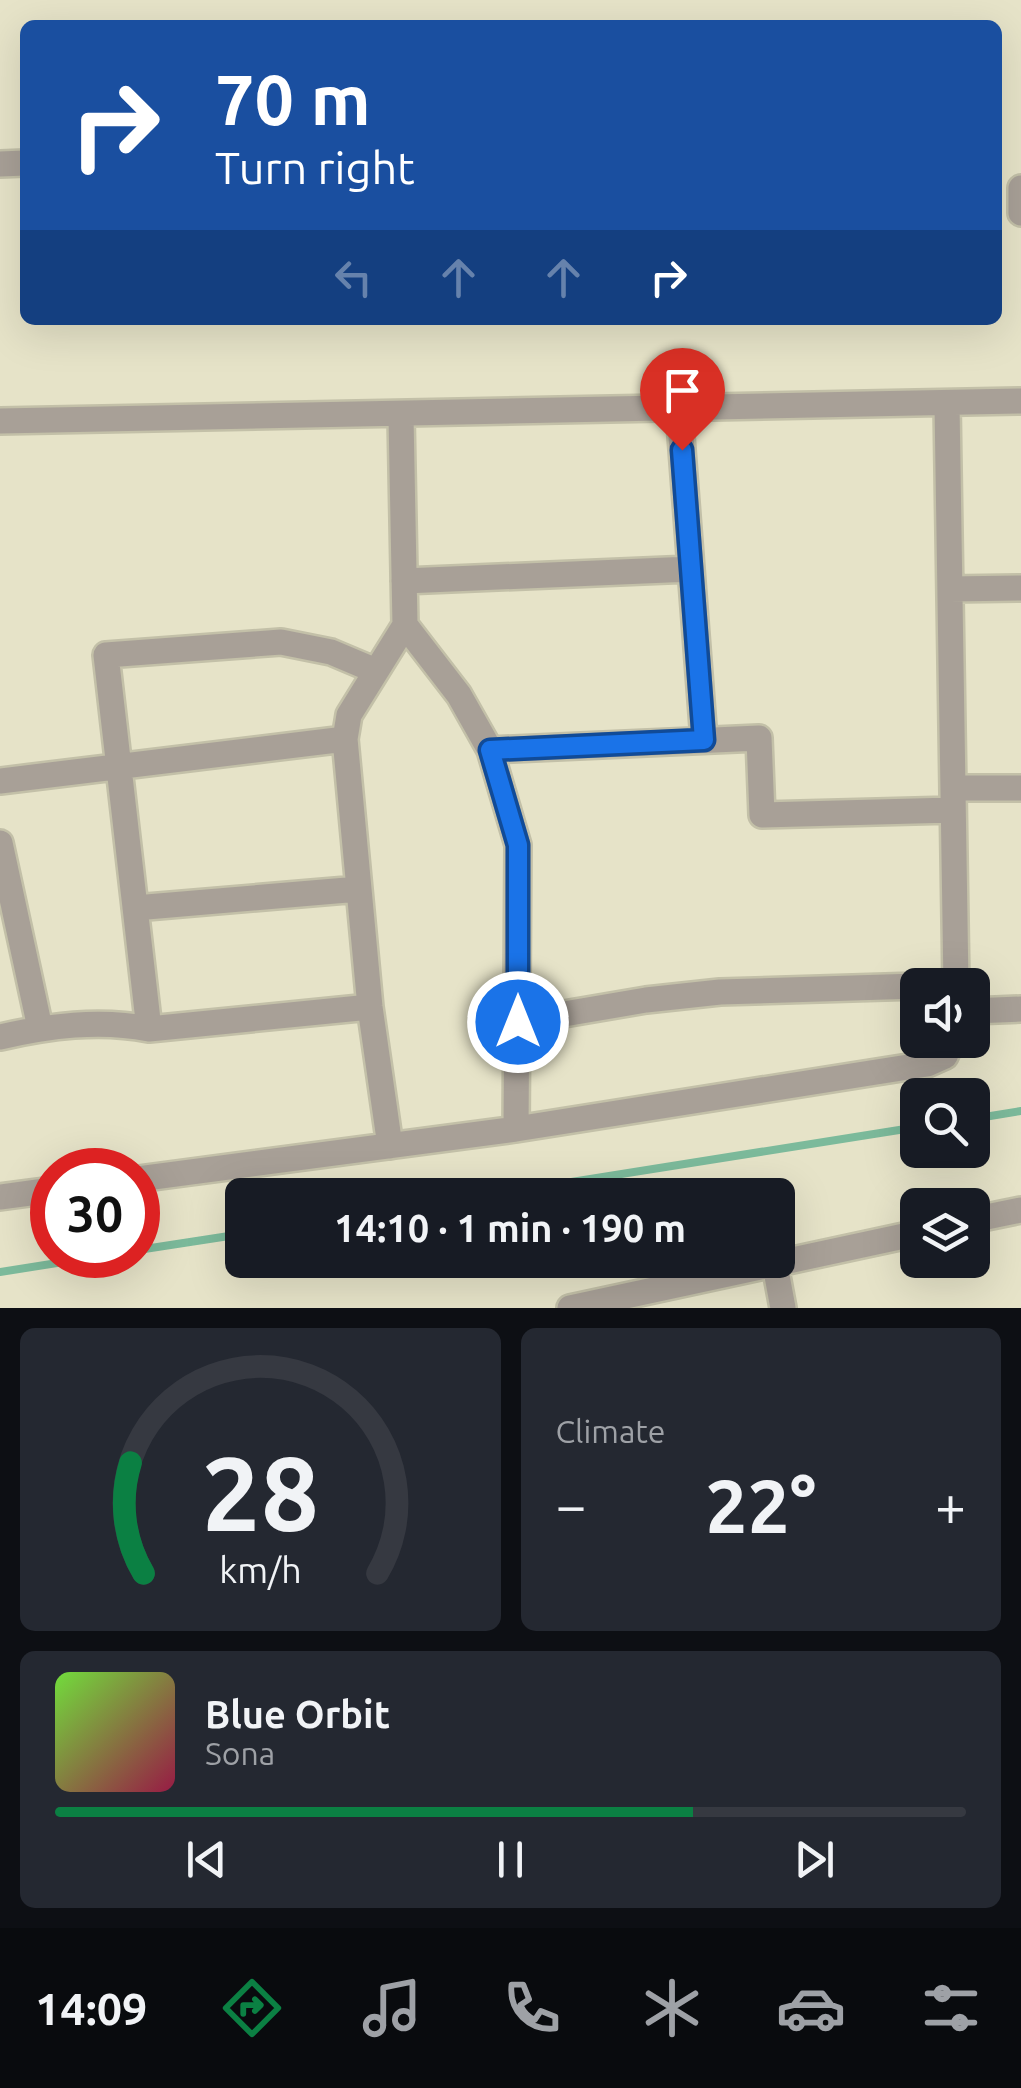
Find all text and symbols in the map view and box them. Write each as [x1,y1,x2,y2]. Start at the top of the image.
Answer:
icon: right [50,60,180,190]
text: 70 m [215,60,371,138]
text: Turn right [215,142,415,193]
icon: left [326,250,381,305]
icon: ahead [431,250,486,305]
icon: ahead [536,250,591,305]
icon: right [641,250,696,305]
pin [640,348,725,451]
icon: arrive [655,363,710,418]
map controls [900,968,990,1278]
button: sound [900,968,990,1058]
position arrow [466,970,570,1074]
button: search [900,1078,990,1168]
speed limit sign: 30 [30,1148,160,1278]
button: layers [900,1188,990,1278]
text: 14:10 · 1 min · 190 m [334,1207,686,1249]
text: Climate [556,1413,666,1449]
text: 28 [202,1434,319,1551]
text: 22° [705,1463,816,1547]
text: − [556,1474,587,1535]
text: + [935,1474,966,1535]
text: km/h [219,1550,302,1590]
text: Blue Orbit [205,1693,390,1735]
text: Sona [205,1735,275,1771]
icon: previous [179,1832,234,1887]
icon: pause [483,1832,538,1887]
icon: next [787,1832,842,1887]
icon: directions [217,1973,287,2043]
icon: music [357,1973,427,2043]
icon: phone [497,1973,567,2043]
icon: climate [637,1973,707,2043]
icon: car [776,1973,846,2043]
icon: filters [916,1973,986,2043]
text: 14:09 [35,1983,147,2034]

